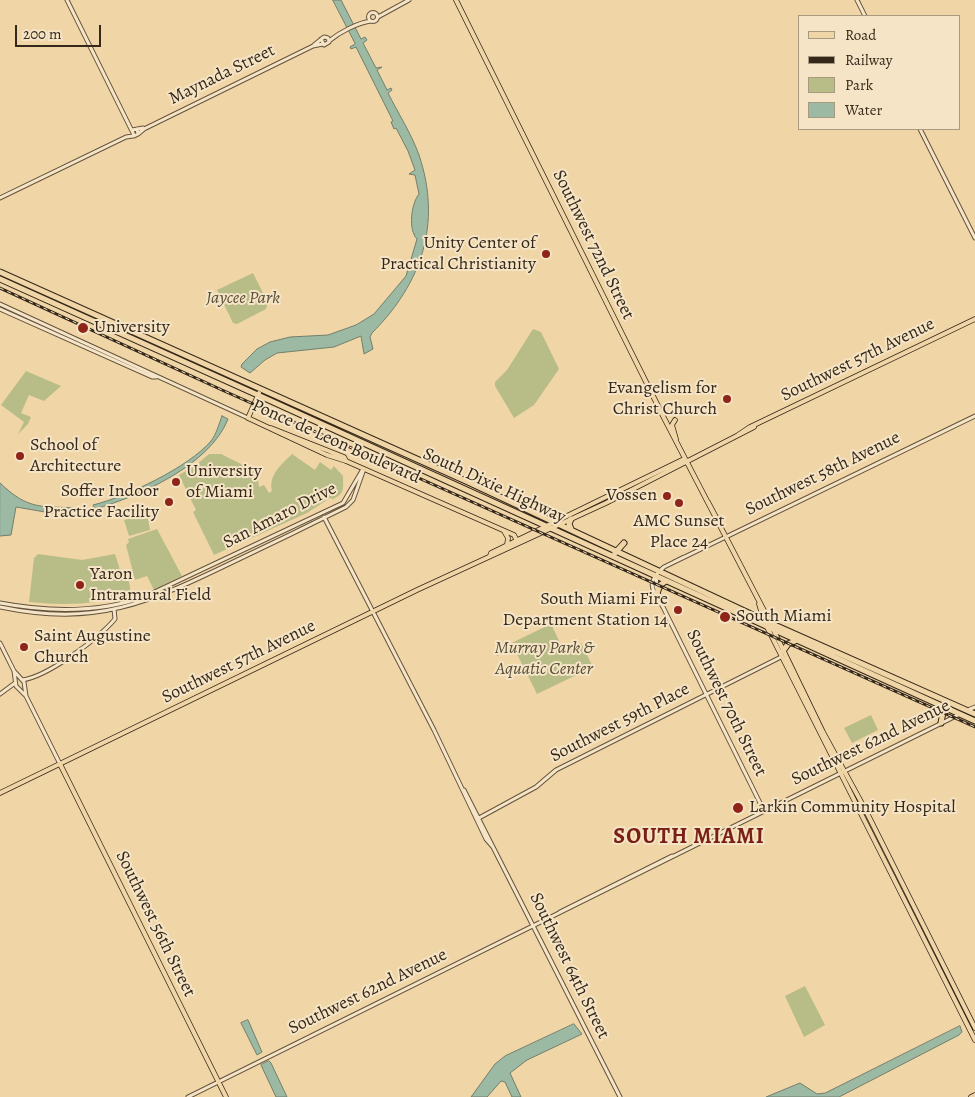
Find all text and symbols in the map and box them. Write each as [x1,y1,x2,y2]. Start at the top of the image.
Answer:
scale bar [18,15,104,47]
legend [798,15,960,130]
text: 200 m [23,24,62,44]
text: Road [845,25,876,45]
street label: Maynada Street [165,40,279,110]
text: Railway [845,50,892,70]
text: Park [845,75,873,95]
text: Water [845,100,882,120]
street label: Southwest 72nd Street [547,167,639,323]
place label: Unity Center of Practical Christianity [380,233,536,276]
marker: Unity Center of Practical Christianity [540,248,552,260]
park label: Jaycee Park [206,288,280,310]
street label: Southwest 57th Avenue [778,313,938,407]
place label: University [94,317,170,339]
marker: University [76,321,90,335]
place label: Evangelism for Christ Church [607,378,717,420]
marker: Evangelism for Christ Church [721,393,733,405]
street label: Ponce de Leon Boulevard [248,395,424,489]
street label: Southwest 58th Avenue [742,427,904,521]
place label: School of Architecture [30,435,121,478]
street label: South Dixie Highway [419,443,569,529]
marker: School of Architecture [14,450,26,462]
place label: University of Miami [186,461,262,504]
marker: University of Miami [170,476,182,488]
street label: San Amaro Drive [220,478,340,554]
place label: Soffer Indoor Practice Facility [44,481,159,524]
place label: Vossen [606,485,657,507]
marker: Vossen [661,490,673,502]
marker: Soffer Indoor Practice Facility [163,496,175,508]
marker: AMC Sunset Place 24 [673,497,685,509]
place label: AMC Sunset Place 24 [634,511,724,554]
place label: Yaron Intramural Field [90,564,211,606]
marker: Yaron Intramural Field [74,579,86,591]
place label: South Miami Fire Department Station 14 [503,589,668,632]
marker: South Miami Fire Department Station 14 [672,604,684,616]
place label: South Miami [736,606,832,628]
marker: South Miami [718,610,732,624]
street label: Southwest 57th Avenue [159,615,319,709]
place label: Saint Augustine Church [34,626,151,669]
street label: Southwest 70th Street [681,626,771,780]
park label: Murray Park & Aquatic Center [494,638,594,681]
marker: Saint Augustine Church [18,641,30,653]
street label: Southwest 59th Place [547,679,693,767]
street label: Southwest 62nd Avenue [788,695,954,791]
place label: Larkin Community Hospital [749,797,956,819]
marker: Larkin Community Hospital [731,801,745,815]
district label: SOUTH MIAMI [612,825,766,851]
street label: Southwest 56th Street [110,847,200,1001]
street label: Southwest 64th Street [524,889,614,1043]
street label: Southwest 62nd Avenue [285,944,451,1040]

